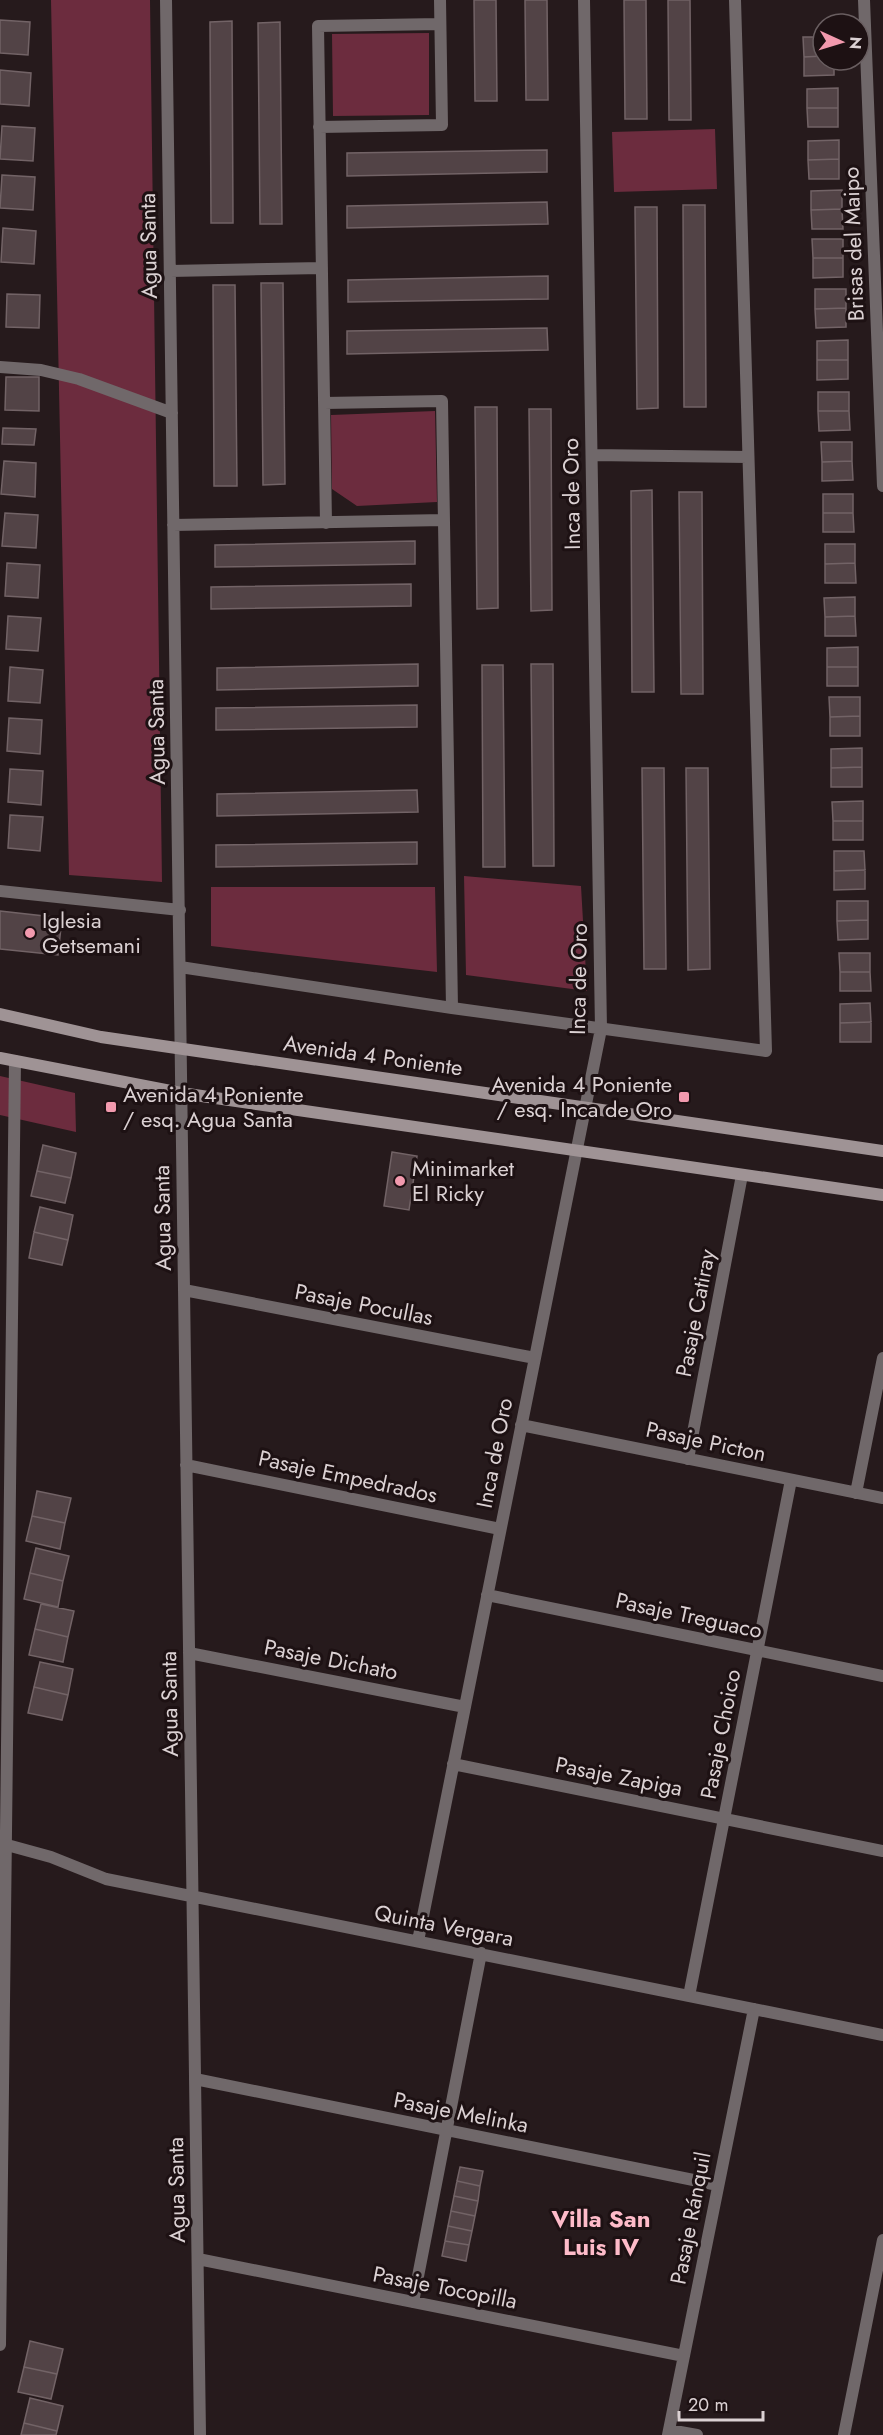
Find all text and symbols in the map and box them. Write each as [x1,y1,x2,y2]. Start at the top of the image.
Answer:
north arrow [811,12,871,72]
text: N [844,36,867,50]
street label: Brisas del Maipo [834,166,872,322]
street label: Agua Santa [131,193,165,299]
street label: Inca de Oro [554,438,588,550]
street label: Agua Santa [139,679,173,785]
place label: Iglesia Getsemani [42,904,141,961]
street label: Inca de Oro [561,923,595,1035]
marker: Iglesia Getsemani [23,926,37,940]
street label: Avenida 4 Poniente [281,1027,465,1083]
place label: Avenida 4 Poniente / esq. Inca de Oro [491,1068,672,1125]
place label: Avenida 4 Poniente / esq. Agua Santa [123,1078,304,1135]
marker: Avenida 4 Poniente / esq. Inca de Oro [677,1090,691,1104]
marker: Avenida 4 Poniente / esq. Agua Santa [104,1100,118,1114]
place label: Minimarket El Ricky [412,1152,515,1209]
street label: Agua Santa [145,1165,179,1271]
marker: Minimarket El Ricky [393,1174,407,1188]
street label: Pasaje Catiray [667,1246,723,1379]
street label: Pasaje Pocullas [292,1275,436,1333]
street label: Inca de Oro [468,1395,520,1511]
street label: Pasaje Picton [643,1413,769,1469]
street label: Pasaje Empedrados [256,1441,441,1511]
street label: Pasaje Treguaco [613,1584,765,1646]
street label: Pasaje Dichato [261,1630,401,1688]
street label: Agua Santa [152,1651,186,1757]
street label: Pasaje Choico [692,1666,748,1802]
street label: Pasaje Zapiga [553,1748,685,1804]
street label: Quinta Vergara [372,1896,516,1954]
street label: Pasaje Melinka [391,2083,531,2141]
street label: Agua Santa [159,2137,193,2243]
street label: Pasaje Ránquil [661,2149,719,2287]
district label: Villa San Luis IV [550,2201,651,2264]
street label: Pasaje Tocopilla [370,2257,520,2317]
scale bar [679,2384,763,2422]
text: 20 m [688,2392,728,2418]

